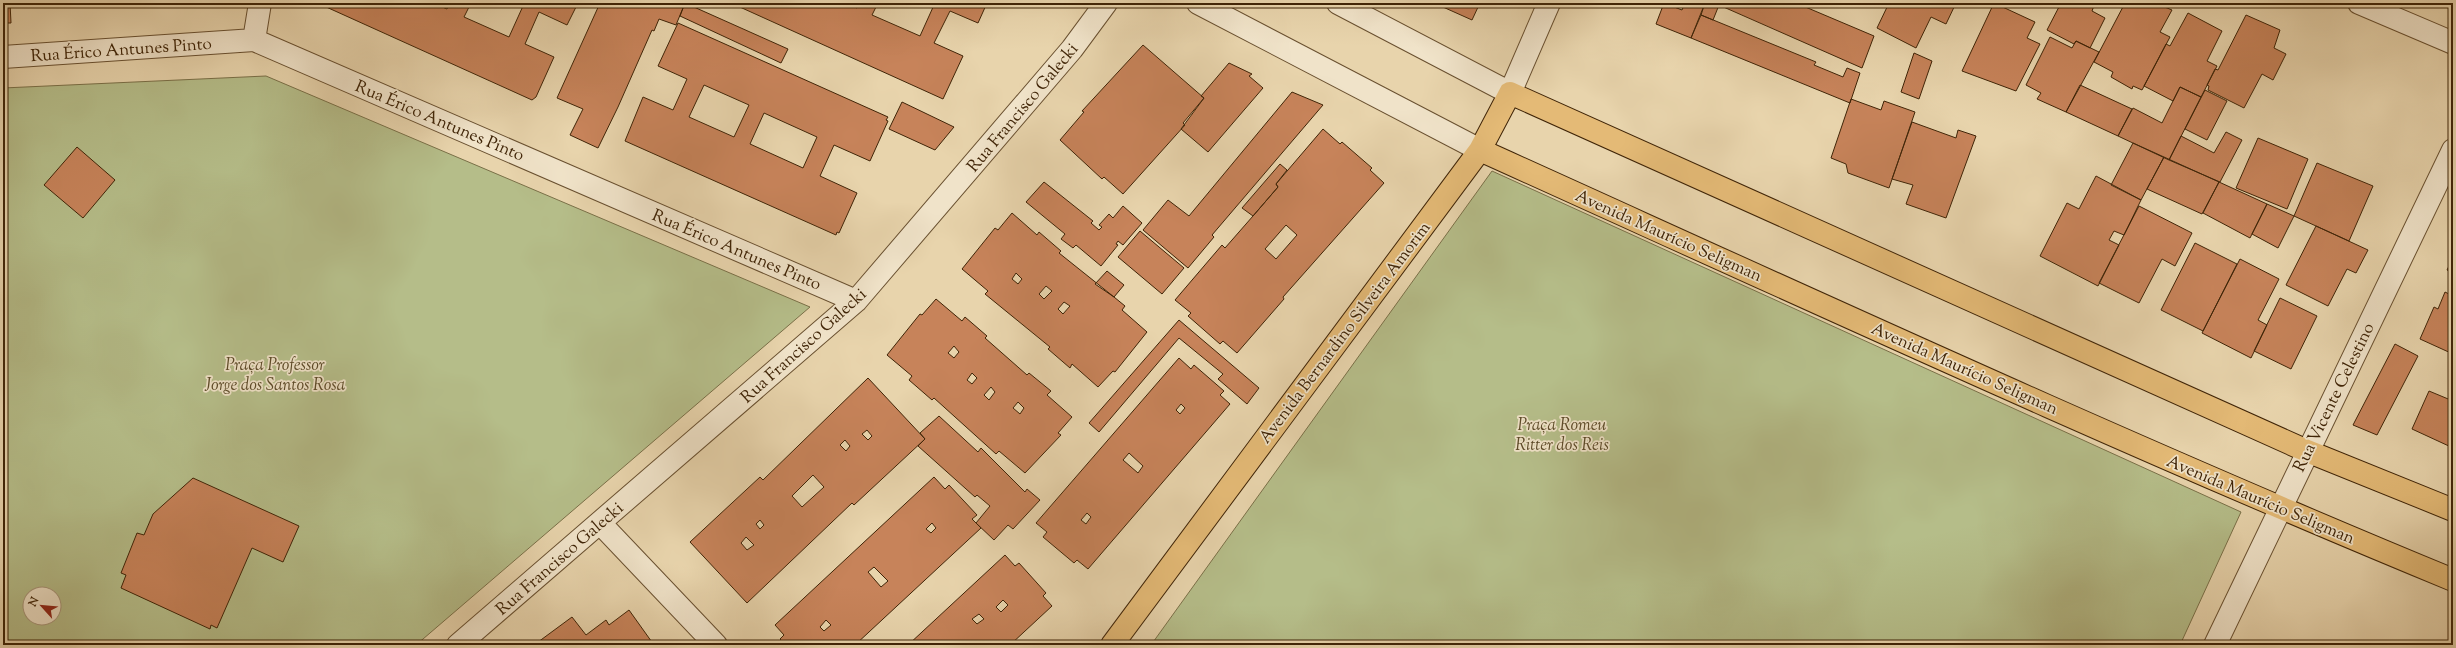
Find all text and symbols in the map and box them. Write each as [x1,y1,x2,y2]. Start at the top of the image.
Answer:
street label: Rua Érico Antunes Pinto [30,33,213,69]
street label: Rua Francisco Galecki [962,38,1085,178]
street label: Rua Érico Antunes Pinto [351,75,527,168]
street label: Avenida Maurício Seligman [1571,185,1765,289]
street label: Rua Érico Antunes Pinto [648,204,824,297]
street label: Avenida Bernardino Silveira Amorim [1254,217,1437,449]
street label: Rua Francisco Galecki [736,283,873,410]
street label: Avenida Maurício Seligman [1867,318,2061,422]
street label: Rua Vicente Celestino [2288,319,2381,477]
park label: Praça Professor Jorge dos Santos Rosa [204,354,345,398]
park label: Praça Romeu Ritter dos Reis [1515,414,1609,458]
street label: Avenida Maurício Seligman [2162,450,2358,551]
street label: Rua Francisco Galecki [491,497,629,622]
north arrow [22,586,62,626]
text: N [24,594,43,610]

